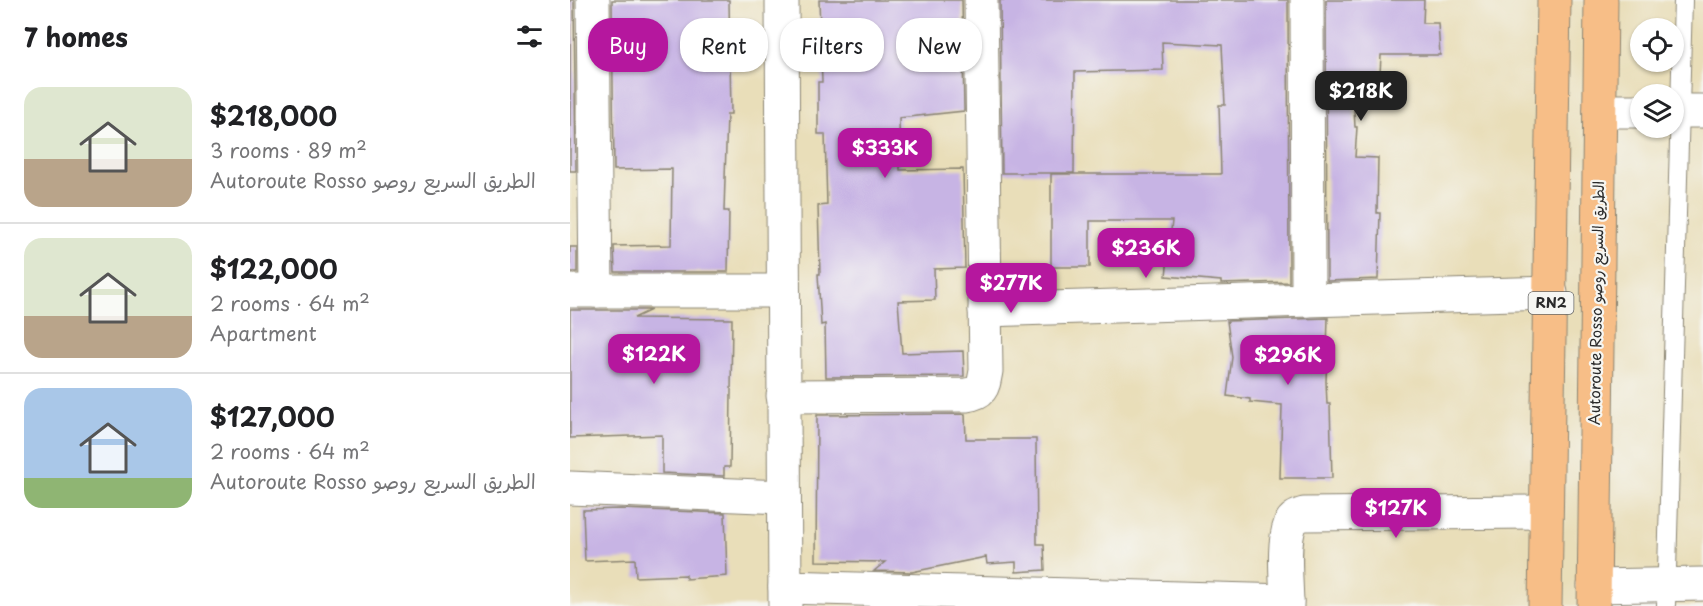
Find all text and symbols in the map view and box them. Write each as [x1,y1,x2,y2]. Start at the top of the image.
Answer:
text: 7 homes [24,17,128,56]
chip: Buy [588,18,668,72]
chip: Rent [680,18,768,72]
chip: Filters [780,18,884,72]
chip: New [896,18,982,72]
map controls [1630,18,1684,138]
button: locate [1630,18,1684,72]
icon: filters [513,20,546,53]
pin: $218K [1319,71,1403,122]
text: $218K [1329,75,1393,105]
button: layers [1630,84,1684,138]
text: $218,000 [210,96,337,135]
icon: home [72,111,144,183]
pin: $333K [843,128,927,179]
text: $333K [852,132,918,162]
text: 3 rooms · 89 m² [210,135,367,165]
text: Autoroute Rosso الطريق السريع روصو [210,165,536,195]
street label: Autoroute Rosso الطريق السريع روصو [1582,181,1610,425]
pin: $236K [1104,228,1188,279]
text: $236K [1112,232,1180,262]
text: $122,000 [210,249,338,288]
icon: home [72,262,144,334]
pin: $277K [969,263,1053,314]
text: $277K [980,267,1042,297]
text: 2 rooms · 64 m² [210,288,370,318]
road number: RN2 [1528,292,1574,314]
text: Apartment [210,318,317,348]
pin: $122K [612,334,696,385]
pin: $296K [1246,335,1330,386]
text: $122K [622,338,686,368]
text: $296K [1254,339,1322,369]
text: $127,000 [210,397,335,436]
icon: home [72,412,144,484]
text: 2 rooms · 64 m² [210,436,370,466]
text: Autoroute Rosso الطريق السريع روصو [210,466,536,496]
pin: $127K [1354,488,1438,539]
text: $127K [1365,492,1427,522]

